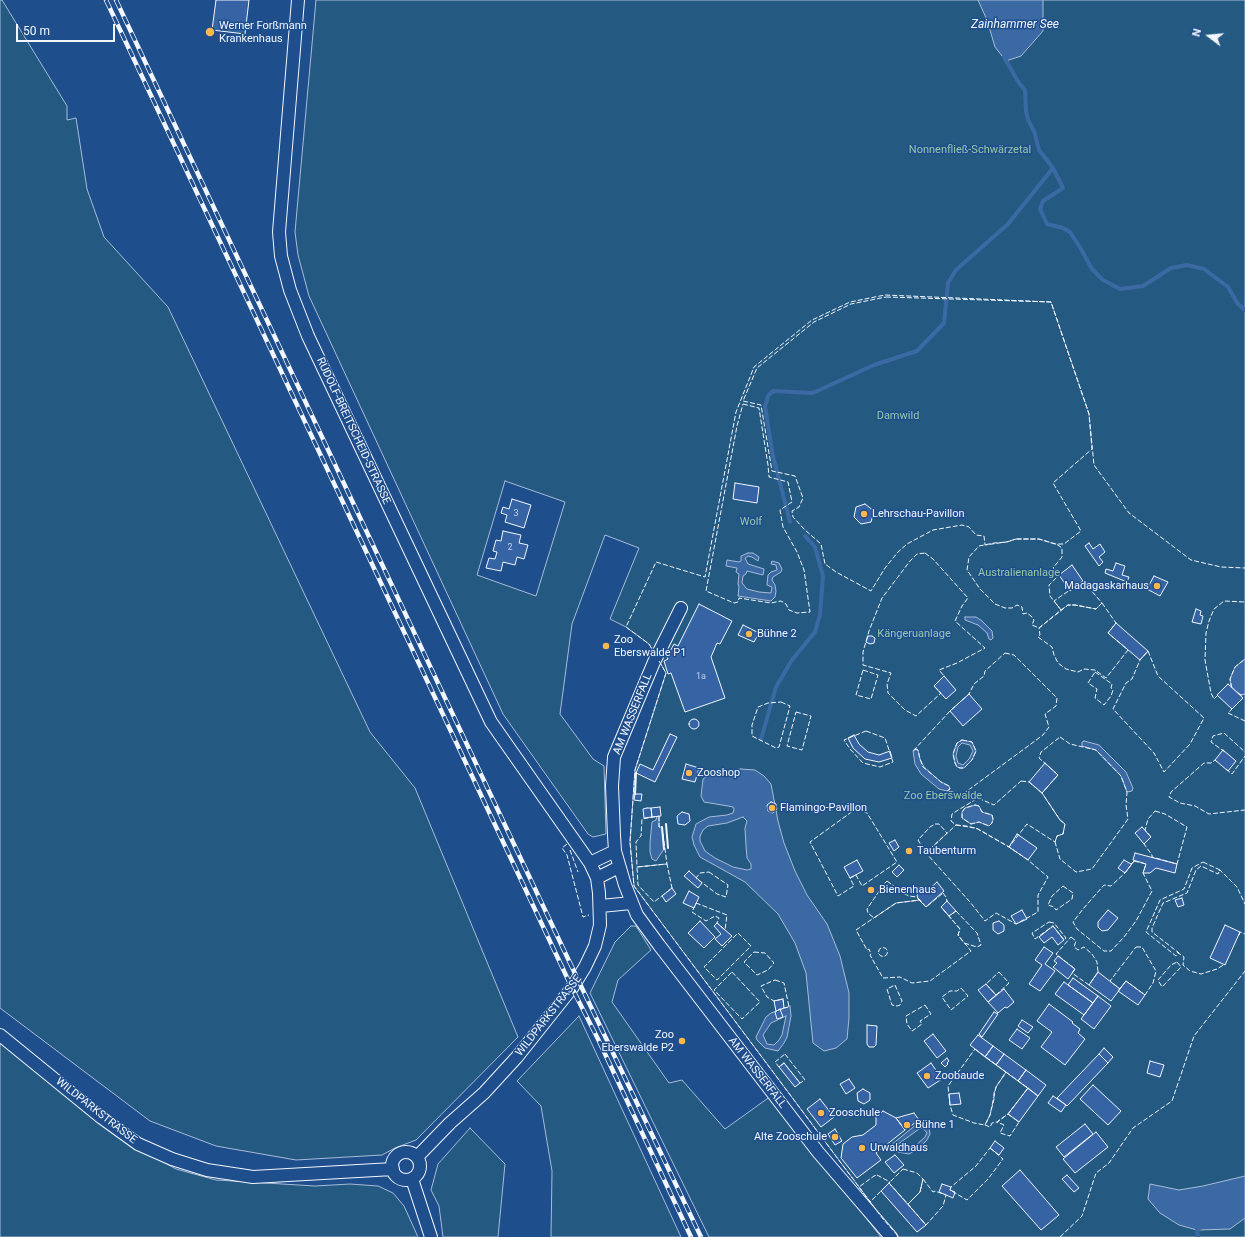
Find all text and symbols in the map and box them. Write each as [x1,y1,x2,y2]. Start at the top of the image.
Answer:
scale bar [18,16,117,42]
north arrow [1189,16,1229,56]
water label: Zainhammer See [971,18,1059,32]
place label: Werner Forßmann Krankenhaus [219,19,307,45]
text: 50 m [23,24,50,38]
marker: Werner Forßmann Krankenhaus [204,26,216,38]
text: N [1190,27,1204,38]
park label: Nonnenfließ-Schwärzetal [909,143,1031,157]
street label: RUDOLF-BREITSCHEID-STRASSE [313,356,393,506]
park label: Damwild [877,409,919,423]
place label: Lehrschau-Pavillon [872,507,965,521]
house number: 3 [513,509,519,519]
marker: Lehrschau-Pavillon [859,509,869,519]
park label: Wolf [740,515,762,529]
house number: 2 [507,543,513,553]
park label: Australienanlage [978,566,1060,580]
place label: Madagaskarhaus [1064,579,1149,593]
marker: Madagaskarhaus [1152,581,1162,591]
place label: Bühne 2 [757,627,797,641]
park label: Kängeruanlage [877,627,951,641]
marker: Bühne 2 [744,629,754,639]
place label: Zoo Eberswalde P1 [614,633,686,659]
marker: Zoo Eberswalde P1 [601,641,611,651]
street label: AM WASSERFALL [611,671,655,757]
house number: 1a [696,672,706,682]
place label: Zooshop [697,766,740,780]
marker: Zooshop [684,768,694,778]
park label: Zoo Eberswalde [904,789,982,803]
place label: Flamingo-Pavillon [780,801,867,815]
marker: Flamingo-Pavillon [767,803,777,813]
place label: Taubenturm [917,844,976,858]
marker: Taubenturm [904,846,914,856]
place label: Bienenhaus [879,883,936,897]
marker: Bienenhaus [866,885,876,895]
street label: WILDPARKSTRASSE [513,973,585,1059]
place label: Zoo Eberswalde P2 [602,1028,674,1054]
street label: AM WASSERFALL [725,1035,789,1111]
marker: Zoo Eberswalde P2 [677,1036,687,1046]
place label: Zoobaude [935,1069,984,1083]
marker: Zoobaude [922,1071,932,1081]
street label: WILDPARKSTRASSE [53,1075,139,1147]
place label: Zooschule [829,1106,880,1120]
marker: Zooschule [816,1108,826,1118]
place label: Bühne 1 [915,1118,955,1132]
marker: Bühne 1 [902,1120,912,1130]
place label: Alte Zooschule [754,1130,827,1144]
marker: Alte Zooschule [830,1132,840,1142]
place label: Urwaldhaus [870,1141,928,1155]
marker: Urwaldhaus [857,1143,867,1153]

